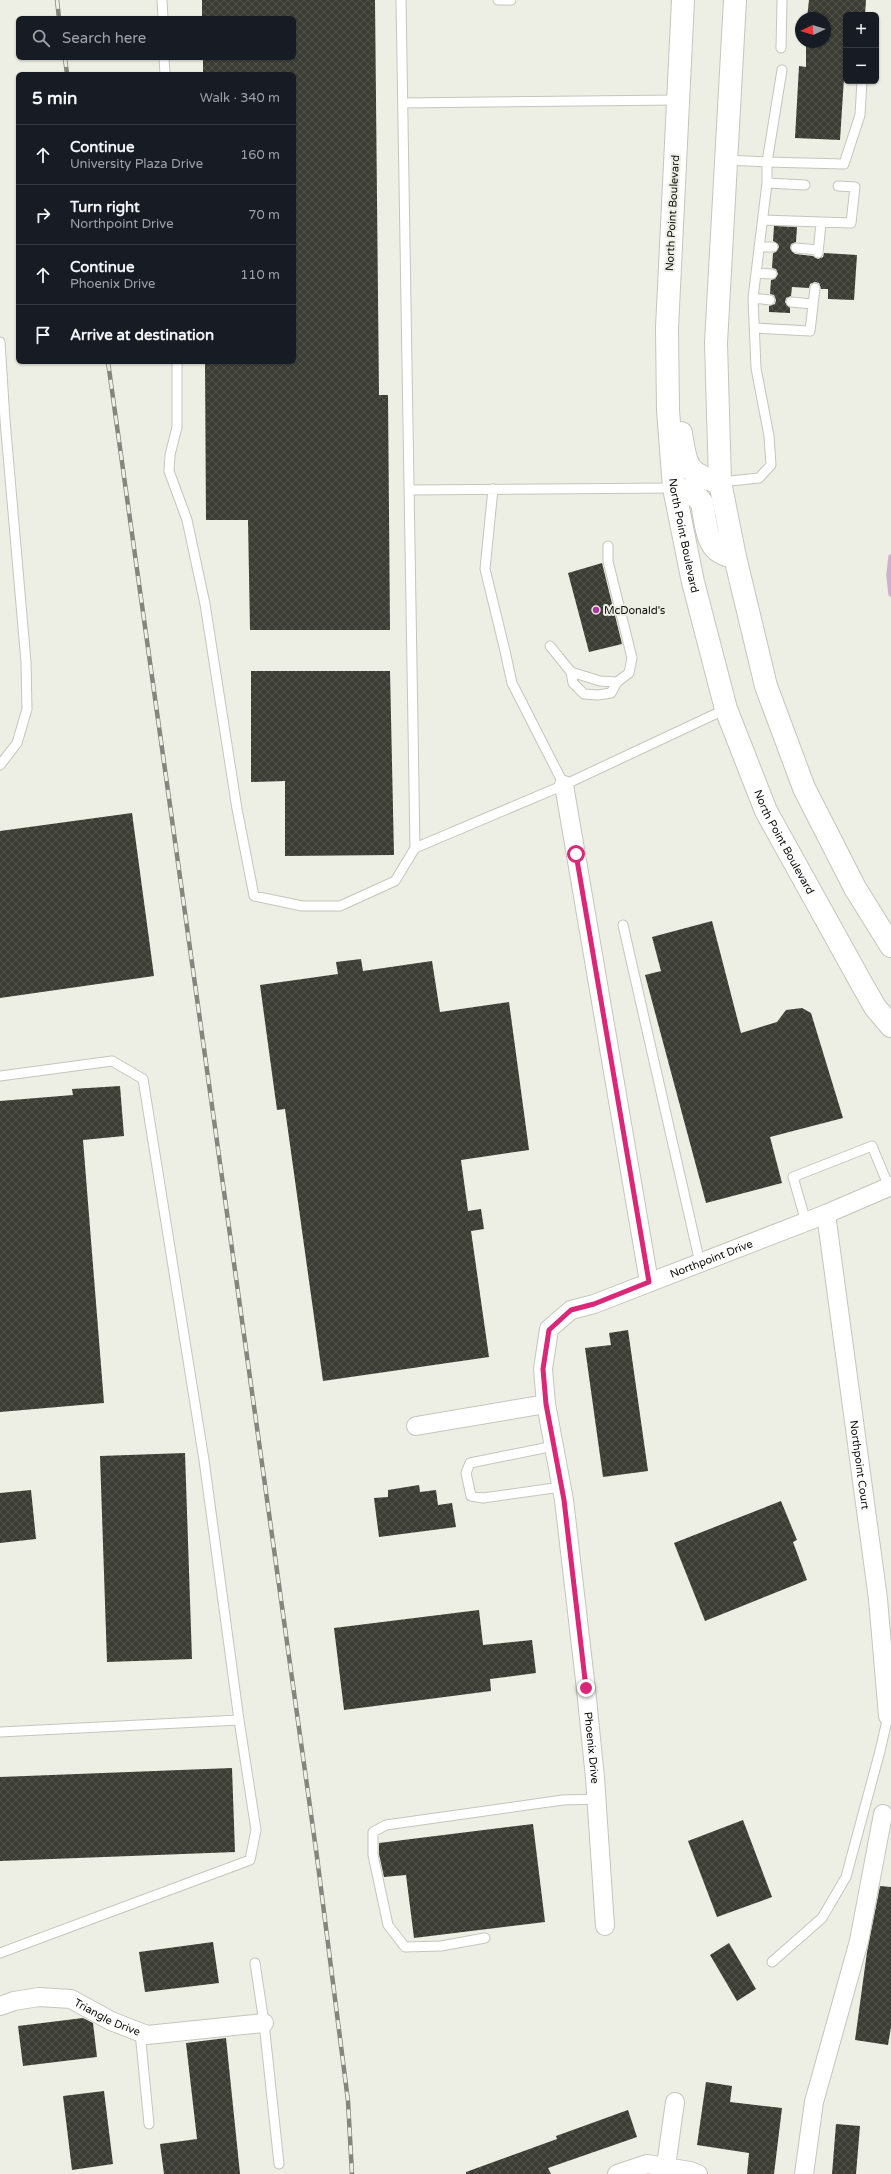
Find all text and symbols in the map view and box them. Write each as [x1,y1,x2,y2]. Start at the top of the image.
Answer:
north arrow [795,12,831,48]
map controls [843,12,879,84]
button: + [843,12,879,48]
search box [16,16,296,60]
icon: search [30,27,52,49]
text: Search here [62,29,146,47]
button: − [843,48,879,84]
text: 5 min [32,88,77,109]
text: Walk · 340 m [200,90,280,106]
text: Continue [70,138,134,156]
icon: ahead [32,144,54,166]
text: 160 m [240,147,280,163]
street label: North Point Boulevard [663,154,682,272]
text: University Plaza Drive [70,156,203,172]
text: Turn right [70,198,140,216]
icon: right [32,204,54,226]
text: 70 m [248,207,280,223]
text: Northpoint Drive [70,216,174,232]
text: Continue [70,258,134,276]
icon: ahead [32,264,54,286]
text: 110 m [240,267,280,283]
text: Phoenix Drive [70,276,155,292]
icon: arrive [32,324,54,346]
text: Arrive at destination [70,326,214,344]
street label: North Point Boulevard [666,478,702,594]
place label: McDonald's [604,604,665,617]
marker: McDonald's [591,605,601,615]
street label: North Point Boulevard [751,788,817,897]
route start [567,845,585,863]
street label: Northpoint Drive [668,1237,755,1281]
street label: Northpoint Court [847,1419,872,1510]
route end [577,1679,595,1697]
street label: Phoenix Drive [581,1711,601,1784]
street label: Triangle Drive [72,1996,142,2039]

